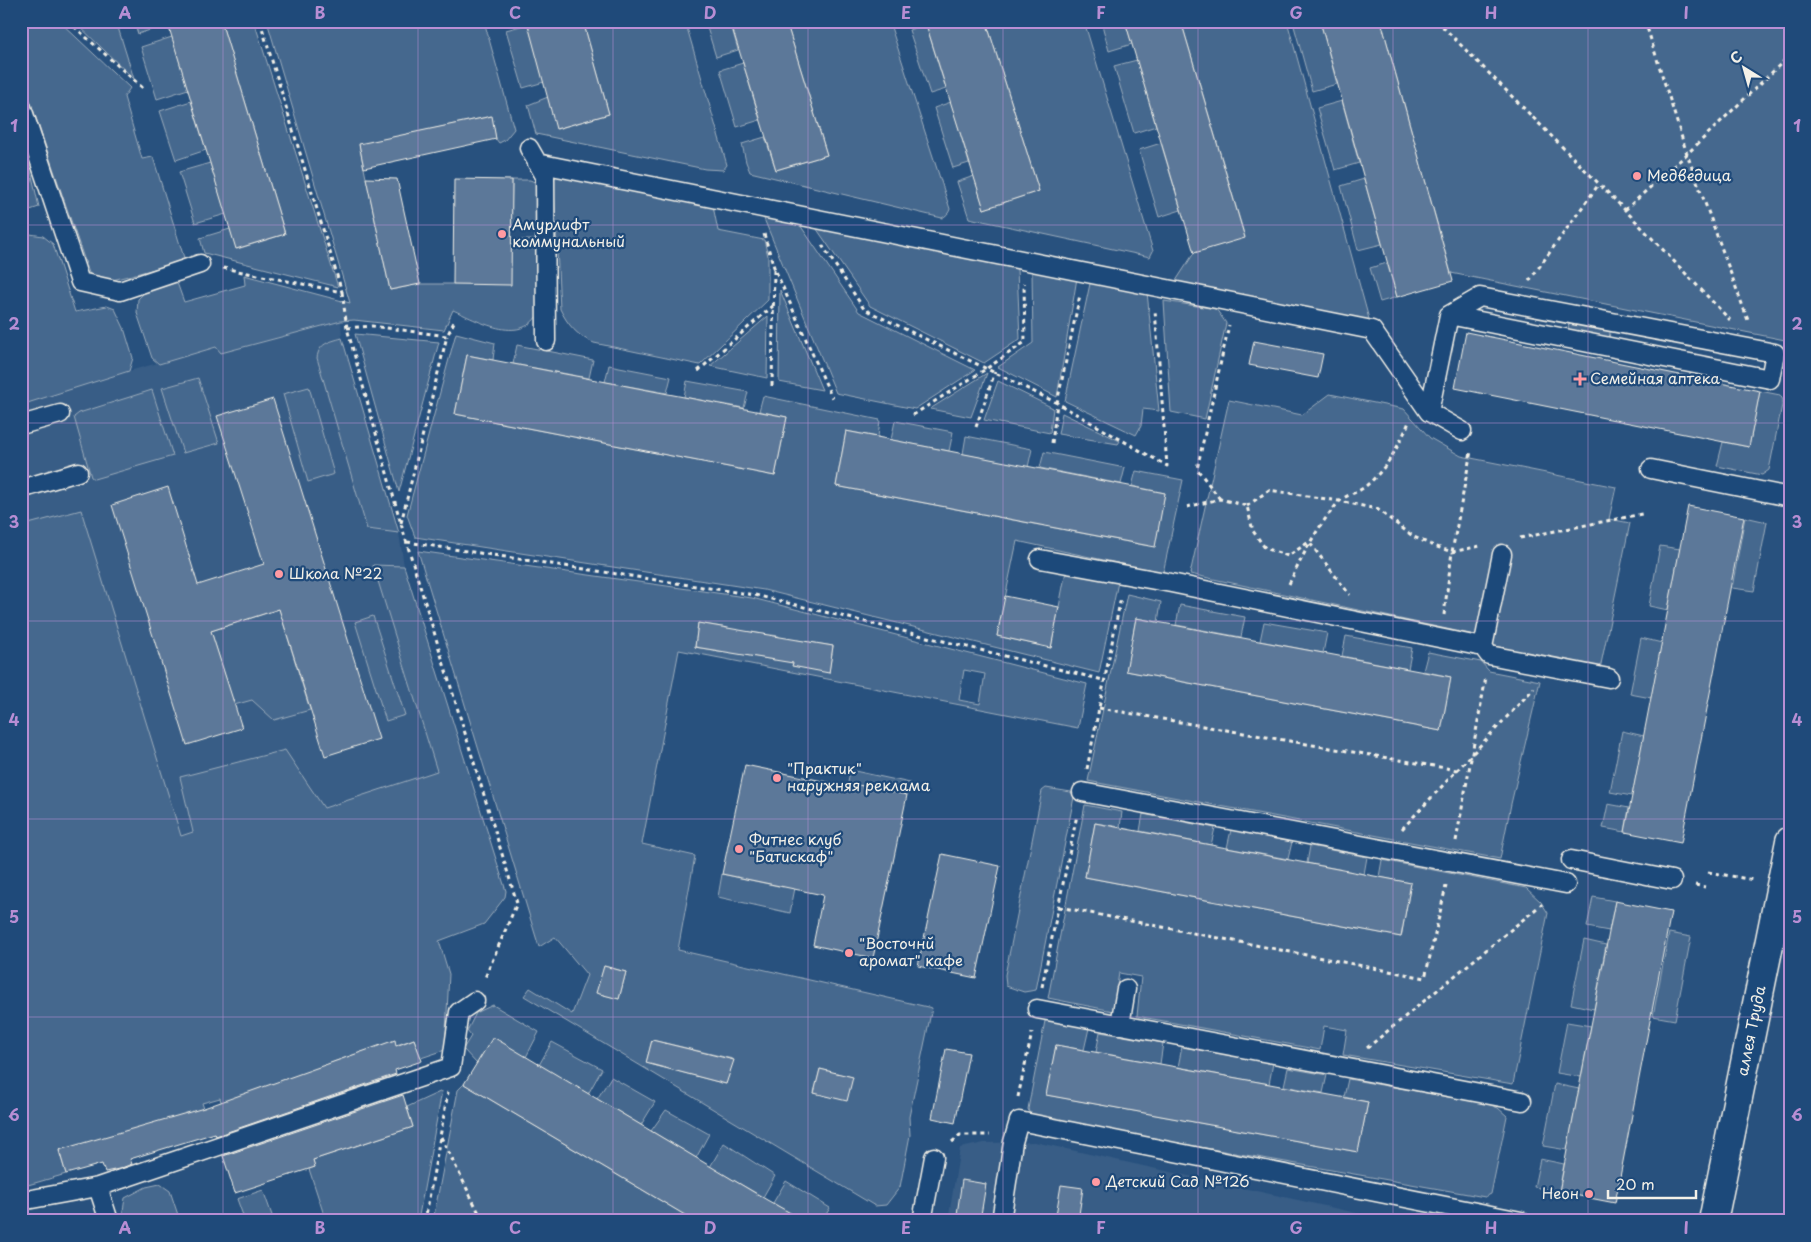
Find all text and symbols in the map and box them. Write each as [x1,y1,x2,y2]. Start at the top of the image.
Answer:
text: A [119,0,132,24]
text: B [315,0,326,24]
text: C [509,0,521,24]
text: D [704,0,716,24]
text: E [901,0,911,24]
text: F [1096,0,1106,24]
text: G [1289,0,1303,24]
text: H [1485,0,1497,24]
text: I [1683,0,1689,24]
north arrow [1718,42,1768,92]
text: С [1725,46,1746,69]
text: 1 [10,113,18,137]
text: 1 [1793,113,1801,137]
place label: Медведица [1647,163,1732,186]
marker: Медведица [1631,170,1643,182]
place label: Амурлифт коммунальный [512,212,625,252]
marker: Амурлифт коммунальный [496,228,508,240]
text: 2 [8,311,20,335]
text: 2 [1791,311,1803,335]
place label: Семейная аптека [1590,366,1720,389]
marker: Семейная аптека [1574,373,1586,385]
text: 3 [9,509,19,533]
text: 3 [1792,509,1802,533]
place label: Школа №22 [289,561,382,584]
marker: Школа №22 [273,568,285,580]
text: 4 [9,707,20,731]
text: 4 [1792,707,1803,731]
place label: "Практик" наружняя реклама [787,756,931,796]
marker: "Практик" наружняя реклама [771,772,783,784]
place label: Фитнес клуб "Батискаф" [749,827,842,867]
marker: Фитнес клуб "Батискаф" [733,843,745,855]
text: 5 [9,904,19,928]
text: 5 [1792,904,1802,928]
place label: "Восточнй аромат" кафе [859,931,963,971]
marker: "Восточнй аромат" кафе [843,947,855,959]
street label: аллея Труда [1730,983,1771,1078]
text: 6 [8,1102,20,1126]
text: 6 [1791,1102,1803,1126]
scale bar [1608,1167,1696,1199]
place label: Детский Сад №126 [1105,1169,1250,1192]
text: 20 m [1616,1172,1655,1195]
marker: Детский Сад №126 [1090,1176,1102,1188]
place label: Неон [1542,1181,1579,1204]
marker: Неон [1583,1188,1595,1200]
text: A [119,1215,132,1239]
text: B [315,1215,326,1239]
text: C [509,1215,521,1239]
text: D [704,1215,716,1239]
text: E [901,1215,911,1239]
text: F [1096,1215,1106,1239]
text: G [1289,1215,1303,1239]
text: H [1485,1215,1497,1239]
text: I [1683,1215,1689,1239]

